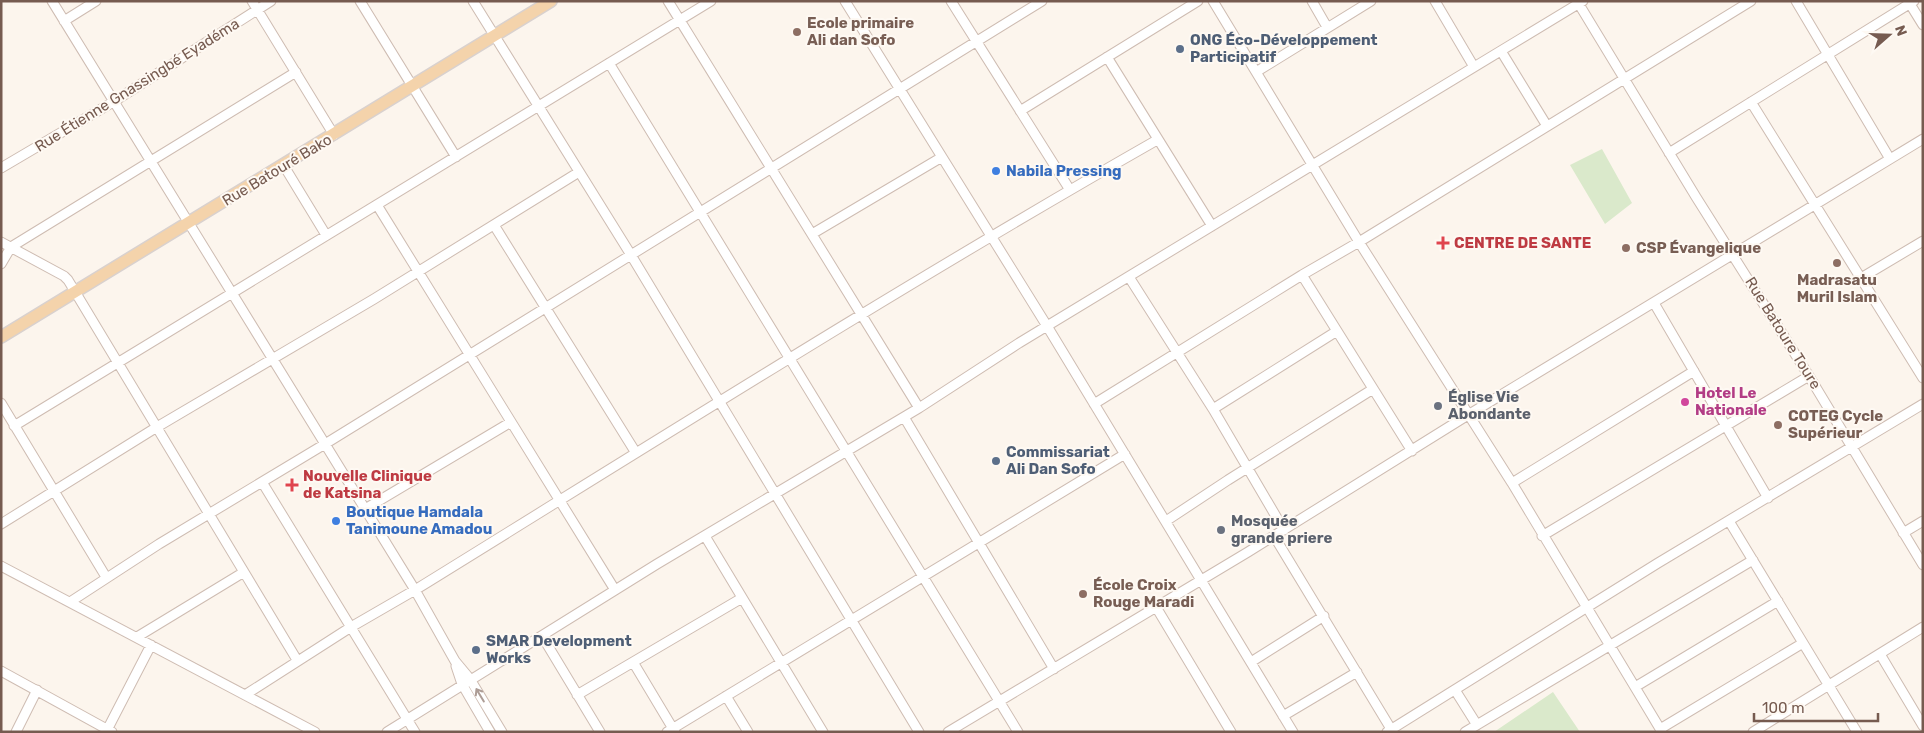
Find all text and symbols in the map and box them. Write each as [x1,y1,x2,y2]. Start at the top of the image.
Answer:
north arrow [1864,10,1914,60]
street label: Rue Étienne Gnassingbé Eyadéma [31,14,243,156]
place label: Ecole primaire Ali dan Sofo [807,14,914,49]
text: N [1891,23,1910,38]
marker: Ecole primaire Ali dan Sofo [791,26,803,38]
place label: ONG Éco-Développement Participatif [1190,31,1378,66]
marker: ONG Éco-Développement Participatif [1174,43,1186,55]
street label: Rue Batouré Bako [219,130,335,210]
place label: Nabila Pressing [1006,162,1122,180]
marker: Nabila Pressing [990,165,1002,177]
place label: CENTRE DE SANTE [1454,234,1591,252]
marker: CENTRE DE SANTE [1436,236,1450,250]
place label: CSP Évangelique [1636,239,1761,257]
marker: CSP Évangelique [1620,242,1632,254]
marker: Madrasatu Muril Islam [1831,257,1843,269]
place label: Madrasatu Muril Islam [1797,271,1877,306]
street label: Rue Batoure Toure [1741,274,1825,392]
place label: Hotel Le Nationale [1695,384,1767,419]
place label: Église Vie Abondante [1448,388,1531,423]
marker: Hotel Le Nationale [1679,396,1691,408]
marker: Église Vie Abondante [1432,400,1444,412]
place label: COTEG Cycle Supérieur [1788,407,1883,442]
marker: COTEG Cycle Supérieur [1772,419,1784,431]
place label: Commissariat Ali Dan Sofo [1006,443,1110,478]
marker: Commissariat Ali Dan Sofo [990,455,1002,467]
place label: Nouvelle Clinique de Katsina [303,467,432,502]
marker: Nouvelle Clinique de Katsina [285,478,299,492]
place label: Boutique Hamdala Tanimoune Amadou [346,503,492,538]
place label: Mosquée grande priere [1231,512,1332,547]
marker: Boutique Hamdala Tanimoune Amadou [330,515,342,527]
marker: Mosquée grande priere [1215,524,1227,536]
place label: École Croix Rouge Maradi [1093,576,1194,611]
marker: École Croix Rouge Maradi [1077,588,1089,600]
place label: SMAR Development Works [486,632,632,667]
marker: SMAR Development Works [470,644,482,656]
one-way arrow [474,689,484,703]
scale bar [1754,690,1878,722]
text: 100 m [1762,699,1804,717]

